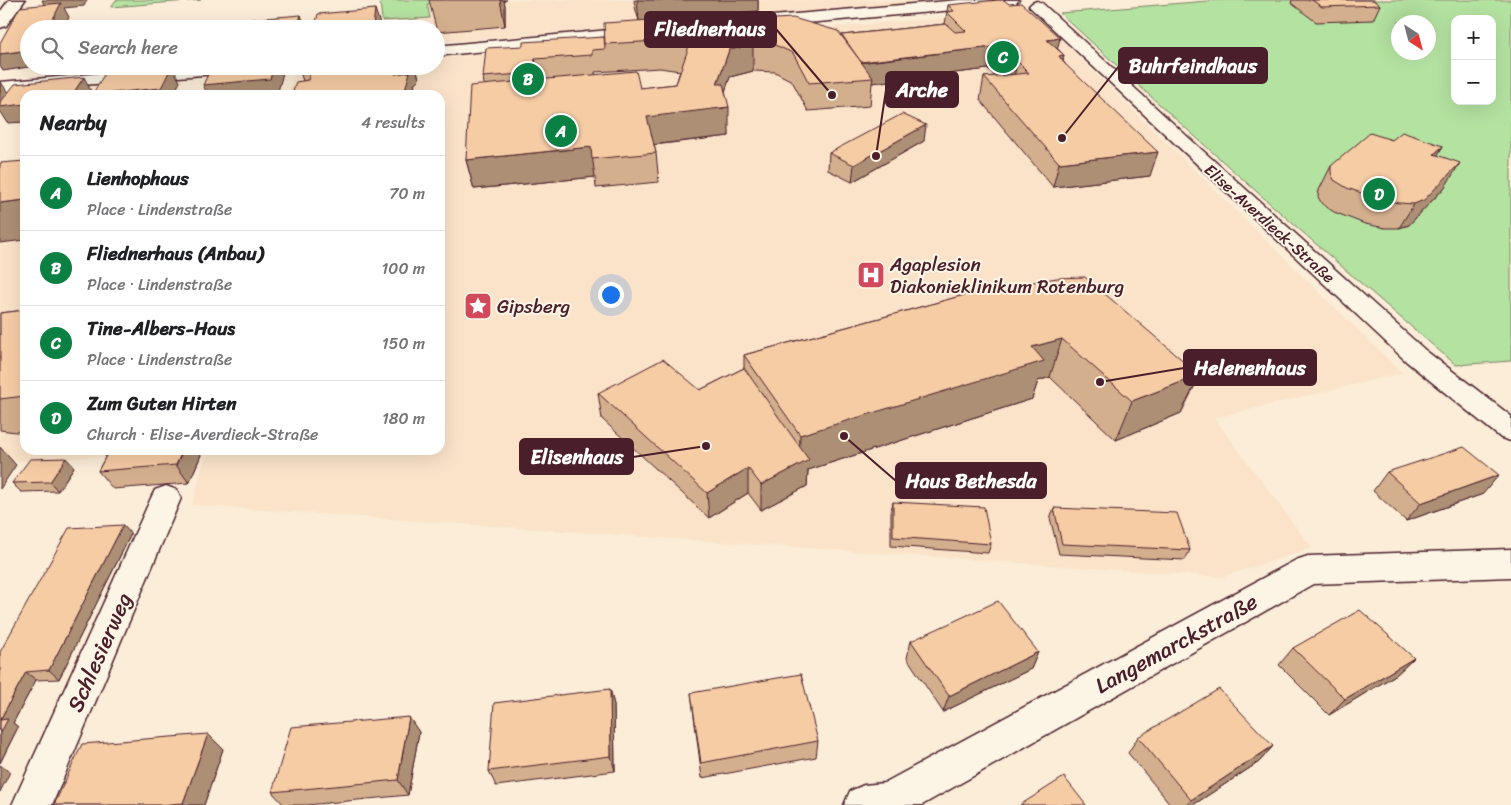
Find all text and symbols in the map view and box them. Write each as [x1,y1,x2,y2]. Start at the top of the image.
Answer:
callout: Fliednerhaus [645,12,776,47]
text: Fliednerhaus [653,12,766,47]
north arrow [1391,15,1436,60]
map controls [1451,15,1496,105]
button: + [1451,15,1496,60]
search box [20,20,445,75]
text: Search here [78,31,178,64]
icon: search [38,34,66,62]
pin: C [987,38,1019,76]
callout: Buhrfeindhaus [1119,48,1267,83]
text: Buhrfeindhaus [1129,49,1258,84]
pin: B [512,60,544,98]
button: − [1451,60,1496,105]
callout: Arche [886,72,958,107]
text: Arche [895,73,949,108]
text: Nearby [40,104,106,142]
text: 4 results [361,108,425,137]
pin: A [545,112,577,150]
street label: Elise-Averdieck-Straße [1197,156,1342,291]
text: Lienhophaus [87,162,189,195]
pin: D [1363,175,1395,213]
text: A [51,179,61,208]
text: 70 m [389,179,425,208]
text: Place · Lindenstraße [87,195,232,224]
text: Fliednerhaus (Anbau) [87,237,264,270]
place label: Agaplesion Diakonieklinikum Rotenburg [889,248,1124,303]
text: B [51,254,61,283]
text: 100 m [381,254,425,283]
hospital icon: Agaplesion Diakonieklinikum Rotenburg [856,260,886,290]
text: Place · Lindenstraße [87,270,232,299]
your location [598,282,624,308]
place label: Gipsberg [497,290,571,323]
place icon: Gipsberg [463,291,493,321]
text: Tine-Albers-Haus [87,312,235,345]
text: C [51,329,61,358]
text: 150 m [382,329,425,358]
text: Place · Lindenstraße [87,345,232,374]
callout: Helenenhaus [1184,350,1316,385]
text: Helenenhaus [1193,351,1307,386]
text: Zum Guten Hirten [87,387,237,420]
text: D [51,404,61,433]
text: 180 m [382,404,425,433]
text: Church · Elise-Averdieck-Straße [87,420,318,449]
callout: Elisenhaus [520,439,633,474]
text: Elisenhaus [530,440,624,475]
callout: Haus Bethesda [896,463,1046,498]
text: Haus Bethesda [904,464,1037,499]
street label: Langemarckstraße [1087,582,1265,704]
street label: Schlesierweg [56,586,143,718]

